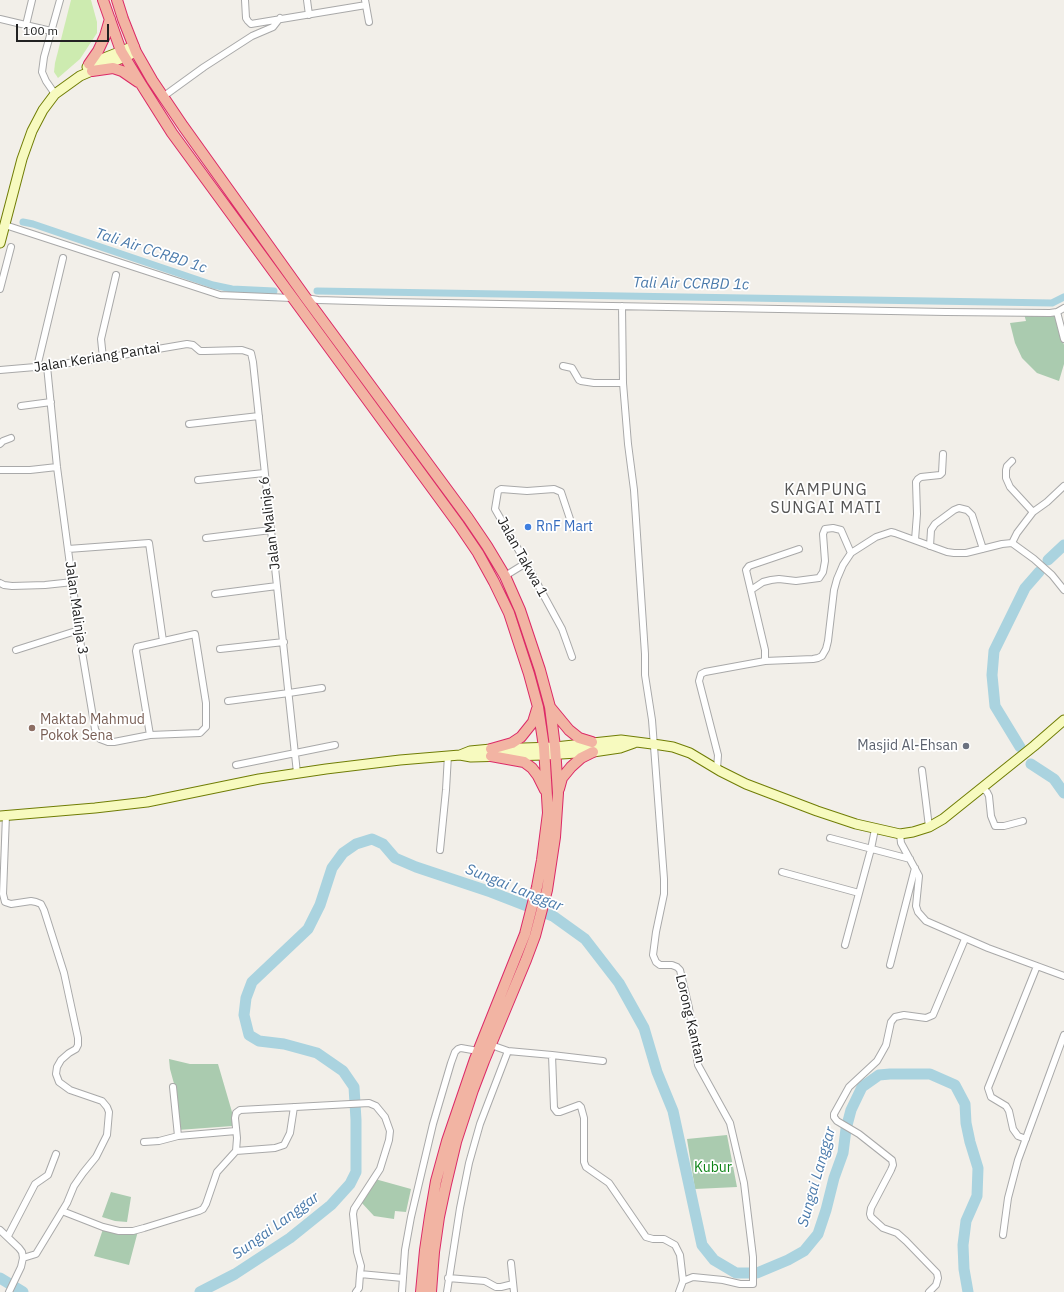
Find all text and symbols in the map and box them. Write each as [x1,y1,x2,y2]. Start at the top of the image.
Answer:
scale bar [18,16,111,42]
text: 100 m [23,23,58,38]
water label: Tali Air CCRBD 1c [93,224,209,278]
water label: Tali Air CCRBD 1c [633,274,749,294]
street label: Jalan Keriang Pantai [33,340,161,376]
street label: Jalan Malinja 6 [256,475,284,571]
district label: KAMPUNG SUNGAI MATI [770,480,882,518]
street label: Jalan Takwa 1 [493,514,551,600]
place label: RnF Mart [536,519,593,535]
marker: RnF Mart [523,522,533,532]
street label: Jalan Malinja 3 [61,560,91,656]
place label: Maktab Mahmud Pokok Sena [40,712,145,744]
marker: Maktab Mahmud Pokok Sena [27,723,37,733]
place label: Masjid Al-Ehsan [857,738,958,754]
marker: Masjid Al-Ehsan [961,741,971,751]
water label: Sungai Langgar [463,860,565,916]
street label: Lorong Kantan [672,973,708,1065]
water label: Sungai Langgar [794,1125,840,1229]
park label: Kubur [694,1160,732,1176]
water label: Sungai Langgar [229,1188,323,1264]

